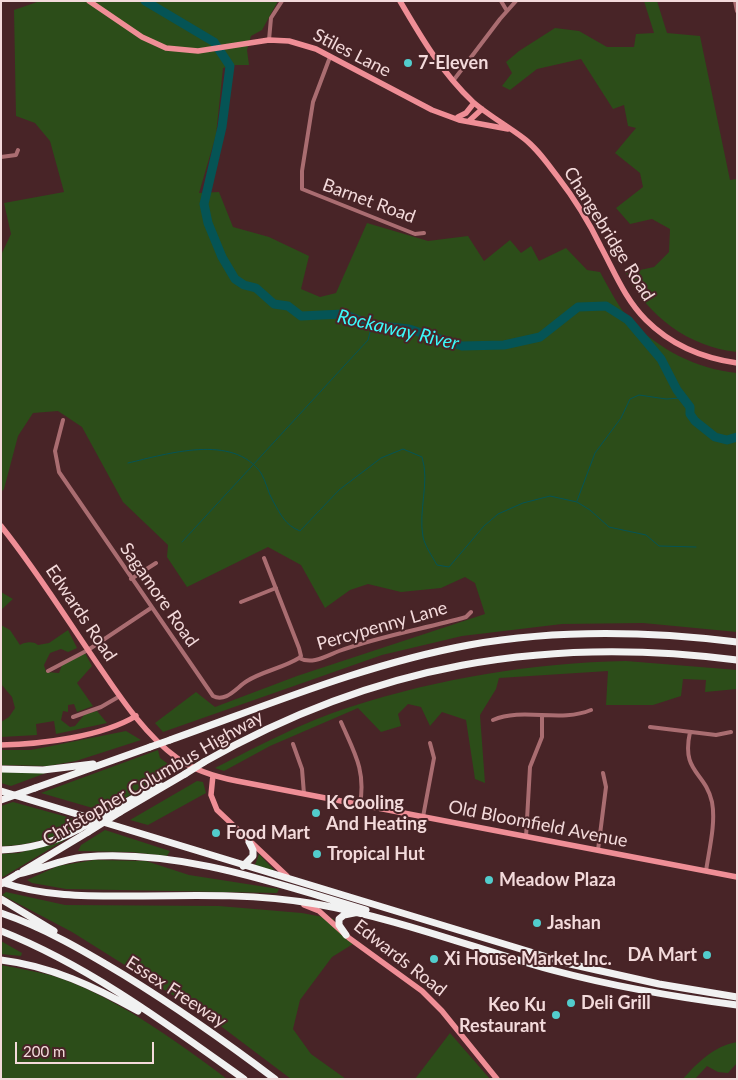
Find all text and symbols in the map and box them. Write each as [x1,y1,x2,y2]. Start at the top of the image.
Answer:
street label: Stiles Lane [310,24,394,82]
place label: 7-Eleven [418,52,488,74]
marker: 7-Eleven [402,57,414,69]
street label: Changebridge Road [559,163,659,305]
street label: Barnet Road [320,174,418,228]
water label: Rockaway River [335,305,461,355]
street label: Sagamore Road [115,539,203,651]
street label: Edwards Road [41,561,121,665]
street label: Percypenny Lane [314,597,450,655]
street label: Christopher Columbus Highway [39,706,267,850]
place label: K Cooling And Heating [326,792,427,834]
street label: Old Bloomfield Avenue [446,796,630,852]
marker: K Cooling And Heating [310,807,322,819]
place label: Food Mart [226,822,310,844]
marker: Food Mart [210,827,222,839]
place label: Tropical Hut [327,843,425,865]
marker: Tropical Hut [311,848,323,860]
place label: Meadow Plaza [499,869,616,891]
marker: Meadow Plaza [483,874,495,886]
place label: Jashan [547,912,601,934]
street label: Edwards Road [349,915,451,1001]
marker: Jashan [531,917,543,929]
place label: DA Mart [628,944,697,966]
place label: Xi House Market Inc. [444,948,612,970]
marker: DA Mart [701,949,713,961]
street label: Essex Freeway [122,952,230,1032]
marker: Xi House Market Inc. [428,953,440,965]
place label: Deli Grill [581,992,651,1014]
place label: Keo Ku Restaurant [459,994,546,1036]
marker: Deli Grill [565,997,577,1009]
marker: Keo Ku Restaurant [550,1009,562,1021]
scale bar [18,1032,156,1064]
text: 200 m [23,1042,65,1060]

